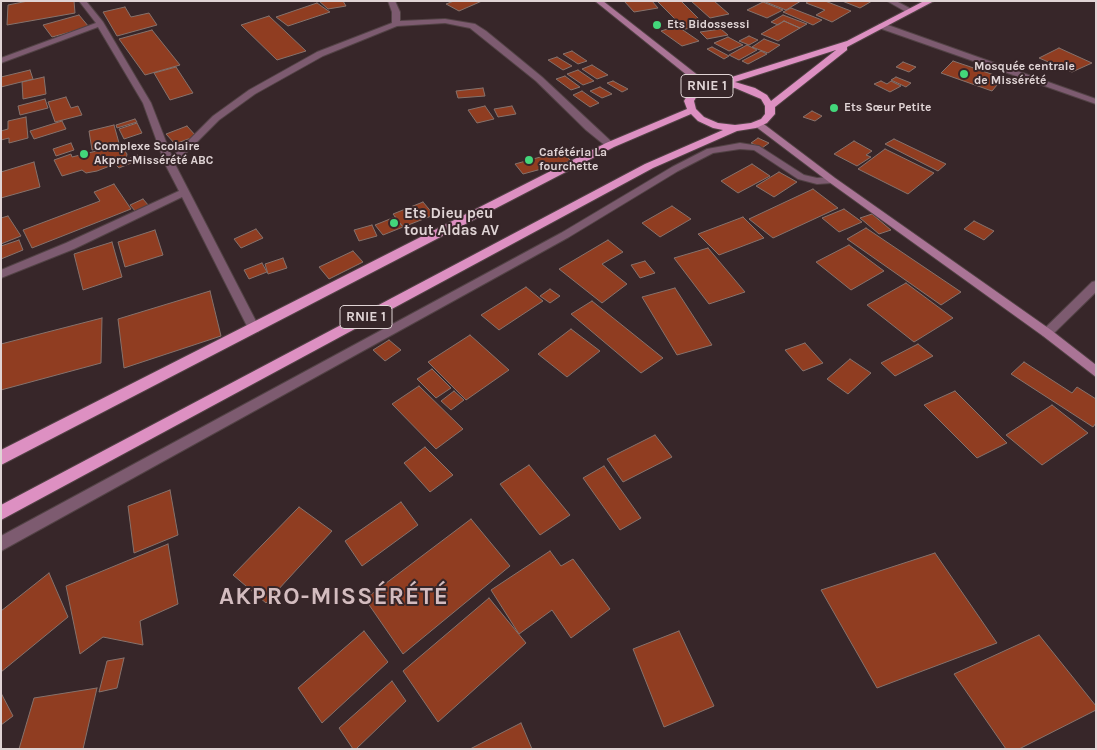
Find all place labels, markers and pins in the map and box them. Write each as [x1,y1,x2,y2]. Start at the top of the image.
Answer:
place label: Ets Bidossessi [667,18,750,32]
marker: Ets Bidossessi [651,19,663,31]
place label: Mosquée centrale de Missérété [974,60,1075,88]
marker: Mosquée centrale de Missérété [958,68,970,80]
place label: Ets Sœur Petite [844,101,931,115]
marker: Ets Sœur Petite [828,102,840,114]
place label: Complexe Scolaire Akpro-Missérété ABC [94,140,213,168]
place label: Cafétéria La fourchette [539,146,607,174]
marker: Complexe Scolaire Akpro-Missérété ABC [78,148,90,160]
marker: Cafétéria La fourchette [523,154,535,166]
place label: Ets Dieu peu tout Aldas AV [404,205,499,240]
marker: Ets Dieu peu tout Aldas AV [388,217,400,229]

